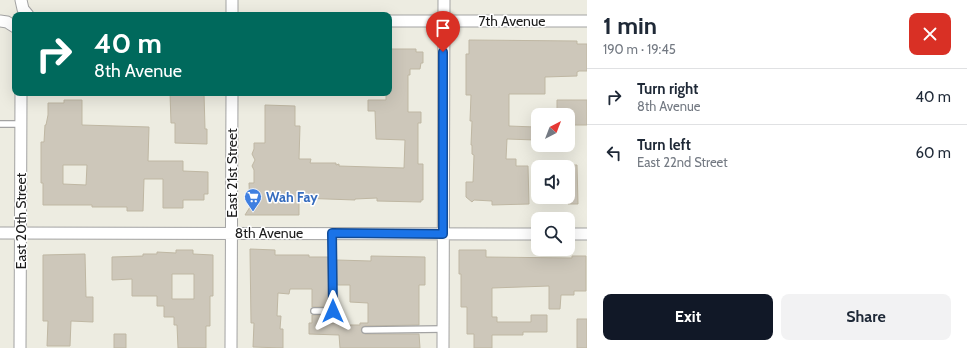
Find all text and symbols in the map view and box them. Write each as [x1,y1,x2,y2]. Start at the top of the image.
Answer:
pin [426,11,460,52]
text: 1 min [603,11,657,40]
street label: 7th Avenue [479,12,545,30]
button: close [909,13,951,55]
icon: arrive [432,17,454,39]
text: 40 m [94,26,162,60]
icon: right [28,28,80,80]
text: 190 m · 19:45 [603,41,676,57]
text: 8th Avenue [94,60,182,82]
text: Turn right [637,80,698,98]
icon: right [603,86,625,108]
text: 40 m [915,88,951,106]
text: 8th Avenue [637,98,700,114]
north arrow [531,108,575,152]
map controls [531,108,575,256]
street label: East 21st Street [223,128,241,218]
text: Turn left [637,136,691,154]
icon: left [603,142,625,164]
text: 60 m [915,144,951,162]
text: East 22nd Street [637,154,728,170]
button: sound [531,160,575,204]
street label: East 20th Street [12,172,30,269]
supermarket icon: Wah Fay [243,187,263,212]
place label: Wah Fay [266,188,318,206]
button: search [531,212,575,256]
street label: 8th Avenue [235,224,303,242]
position arrow [312,290,354,332]
button: Exit [603,294,773,340]
button: Share [781,294,951,340]

